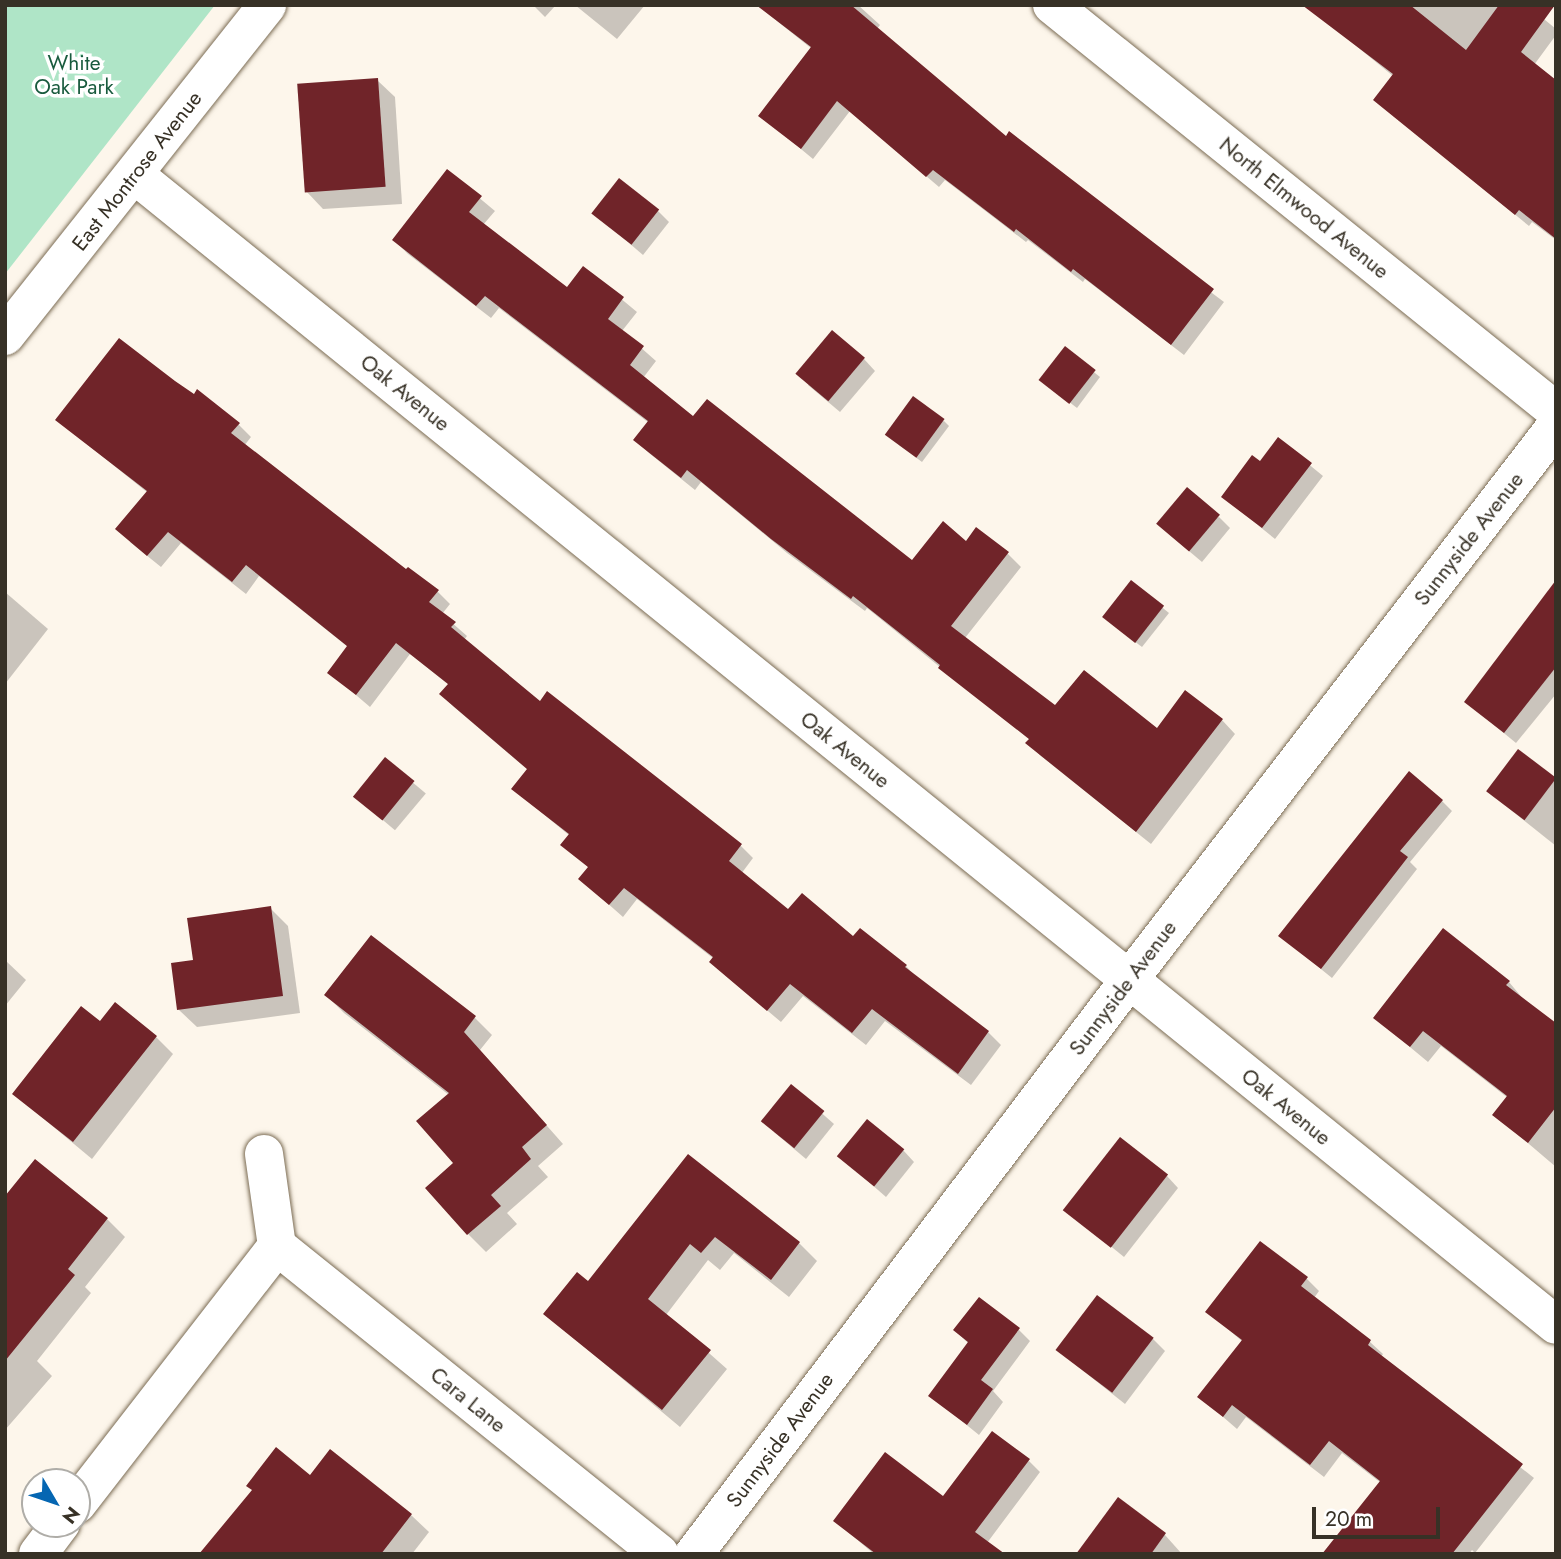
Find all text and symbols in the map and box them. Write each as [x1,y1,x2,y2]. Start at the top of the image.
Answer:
park label: White Oak Park [34,50,114,100]
street label: East Montrose Avenue [67,86,207,256]
street label: North Elmwood Avenue [1214,132,1394,284]
street label: Oak Avenue [355,349,455,437]
street label: Sunnyside Avenue [1409,467,1529,611]
street label: Oak Avenue [795,706,895,794]
street label: Sunnyside Avenue [1064,916,1182,1060]
street label: Oak Avenue [1236,1063,1336,1151]
street label: Cara Lane [425,1362,511,1438]
street label: Sunnyside Avenue [721,1368,839,1512]
north arrow [21,1468,91,1538]
scale bar [1316,1492,1444,1536]
text: N [56,1501,86,1530]
text: 20 m [1325,1504,1372,1534]

